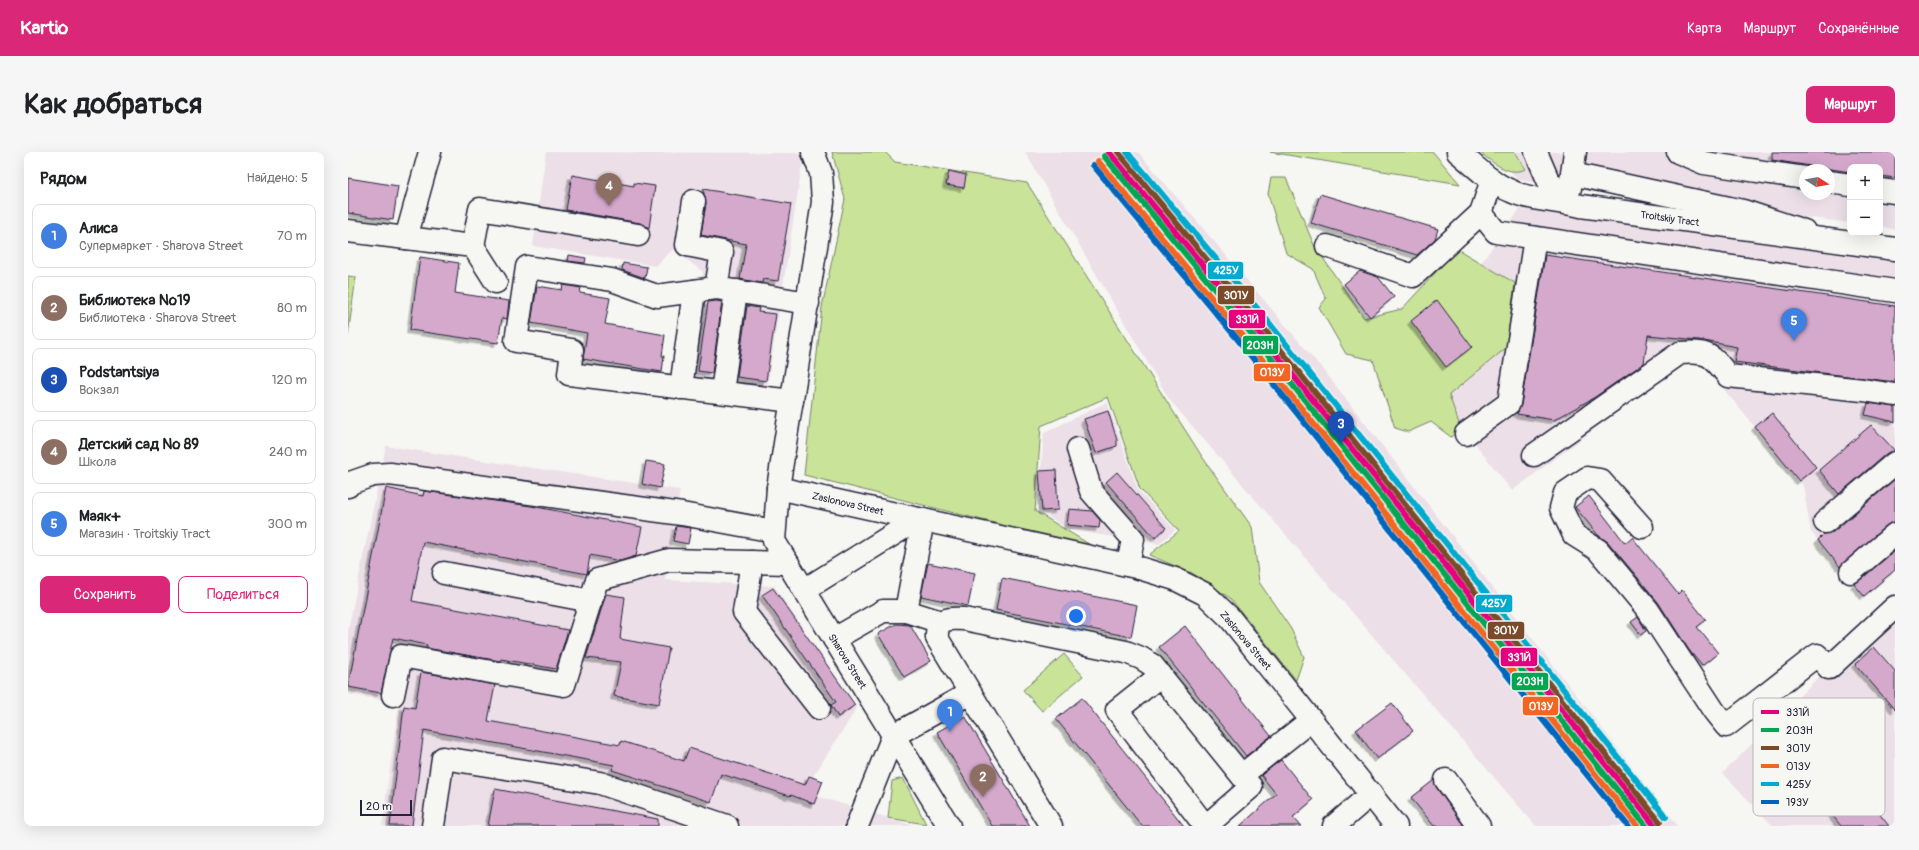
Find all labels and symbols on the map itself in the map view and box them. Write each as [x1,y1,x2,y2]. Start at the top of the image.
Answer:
north arrow [1799,164,1835,200]
pin: 4 [596,173,622,206]
street label: Troitskiy Tract [1640,209,1701,229]
line badge: 425У [1207,261,1244,280]
text: 425У [1212,264,1239,277]
line badge: 301У [1217,285,1255,305]
text: 301У [1224,289,1249,302]
pin: 5 [1781,308,1807,341]
line badge: 331Й [1228,309,1266,329]
text: 331Й [1235,313,1259,326]
line badge: 203Н [1242,335,1279,355]
text: 203Н [1247,339,1273,352]
line badge: 013У [1253,363,1291,382]
text: 013У [1260,366,1285,379]
pin: 3 [1328,411,1354,444]
street label: Zaslonova Street [811,490,886,518]
line badge: 425У [1475,594,1513,613]
text: 425У [1480,597,1507,610]
your location [1066,606,1086,626]
street label: Zaslonova Street [1217,609,1274,673]
line badge: 301У [1487,621,1525,640]
text: 301У [1494,624,1519,637]
street label: Sharova Street [826,632,869,692]
line badge: 331Й [1500,647,1538,667]
text: 331Й [1507,651,1531,664]
line badge: 203Н [1511,672,1549,691]
text: 203Н [1517,675,1543,688]
line badge: 013У [1522,696,1559,716]
legend [1753,698,1885,816]
pin: 1 [937,699,963,732]
text: 013У [1529,700,1554,713]
text: 331Й [1786,706,1810,719]
text: 203Н [1786,724,1813,737]
text: 301У [1786,742,1811,755]
text: 013У [1786,760,1811,773]
pin: 2 [970,764,996,797]
text: 425У [1786,778,1811,791]
text: 193У [1786,796,1809,809]
scale bar [360,798,412,817]

